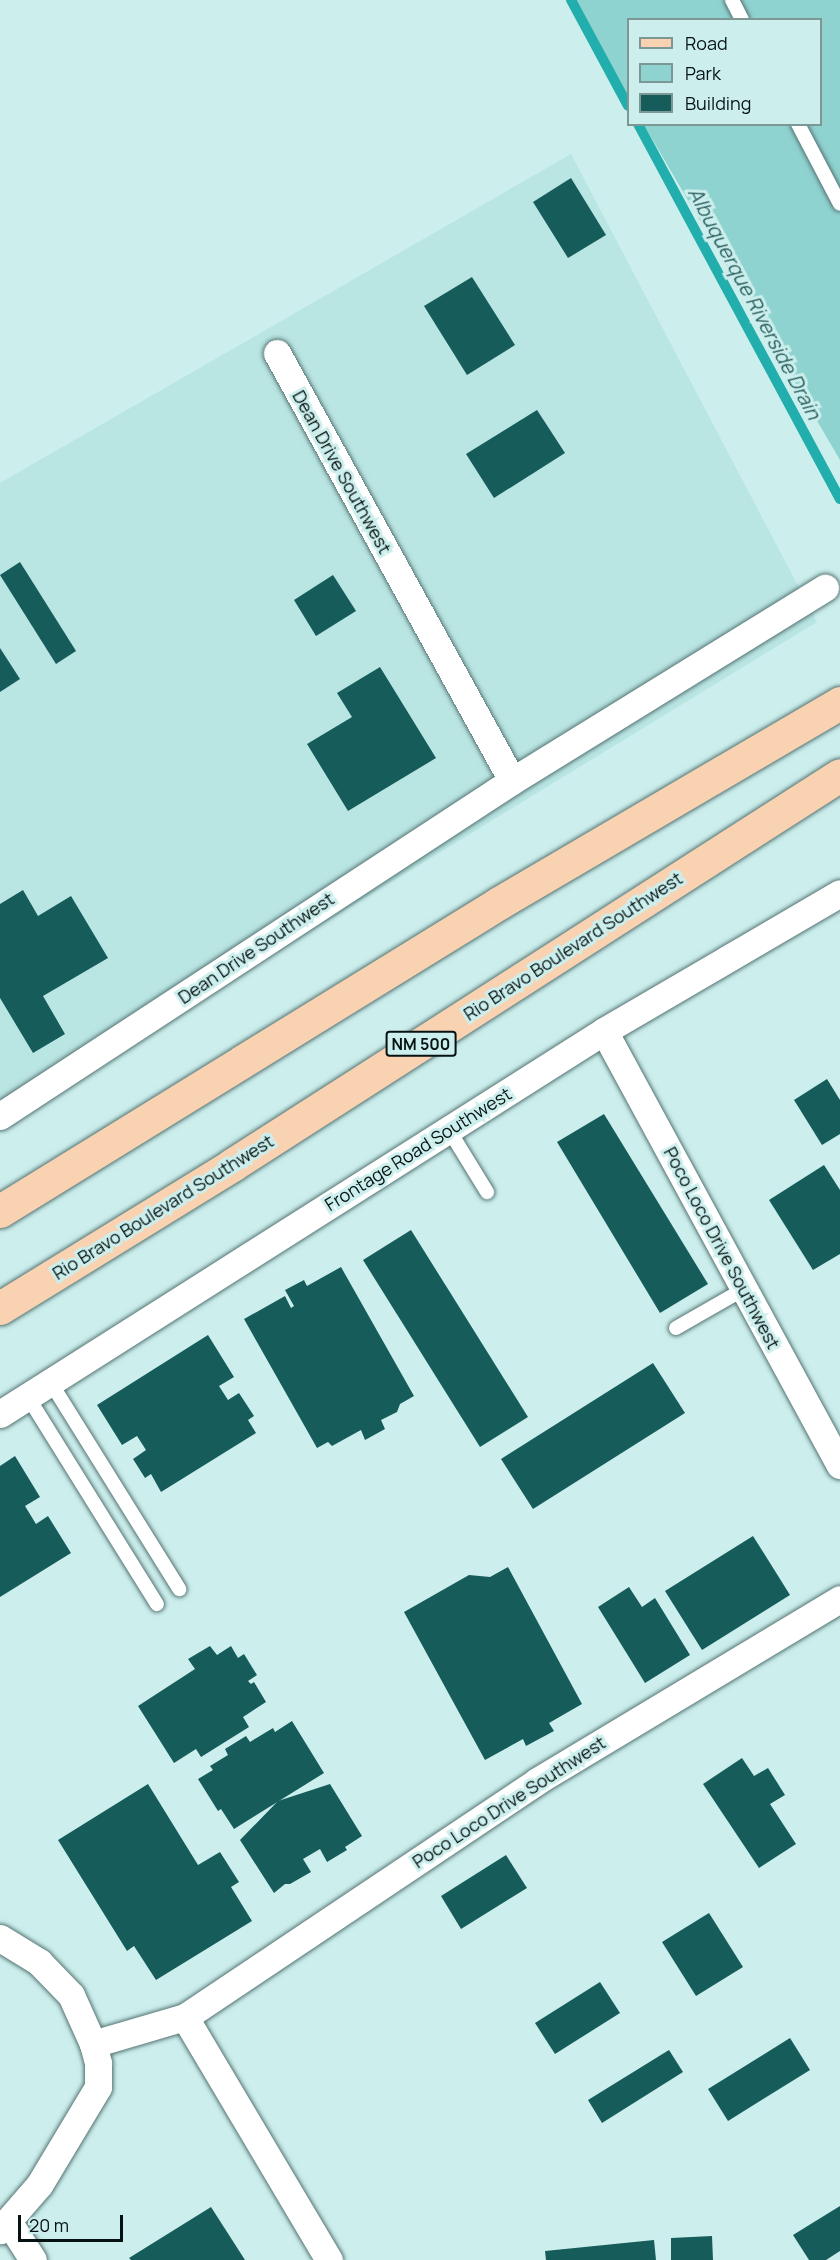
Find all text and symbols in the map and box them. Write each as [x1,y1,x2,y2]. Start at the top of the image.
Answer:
legend [627,18,822,126]
text: Road [685,31,728,55]
text: Park [685,61,721,85]
text: Building [685,91,751,115]
water label: Albuquerque Riverside Drain [684,183,826,423]
street label: Dean Drive Southwest [288,387,396,557]
street label: Rio Bravo Boulevard Southwest [460,867,686,1025]
street label: Dean Drive Southwest [174,888,338,1008]
road number: NM 500 [385,1031,457,1057]
street label: Frontage Road Southwest [321,1083,515,1215]
street label: Rio Bravo Boulevard Southwest [49,1130,277,1284]
street label: Poco Loco Drive Southwest [659,1143,785,1353]
street label: Poco Loco Drive Southwest [408,1731,610,1873]
scale bar [21,2203,126,2241]
text: 20 m [29,2213,69,2237]

